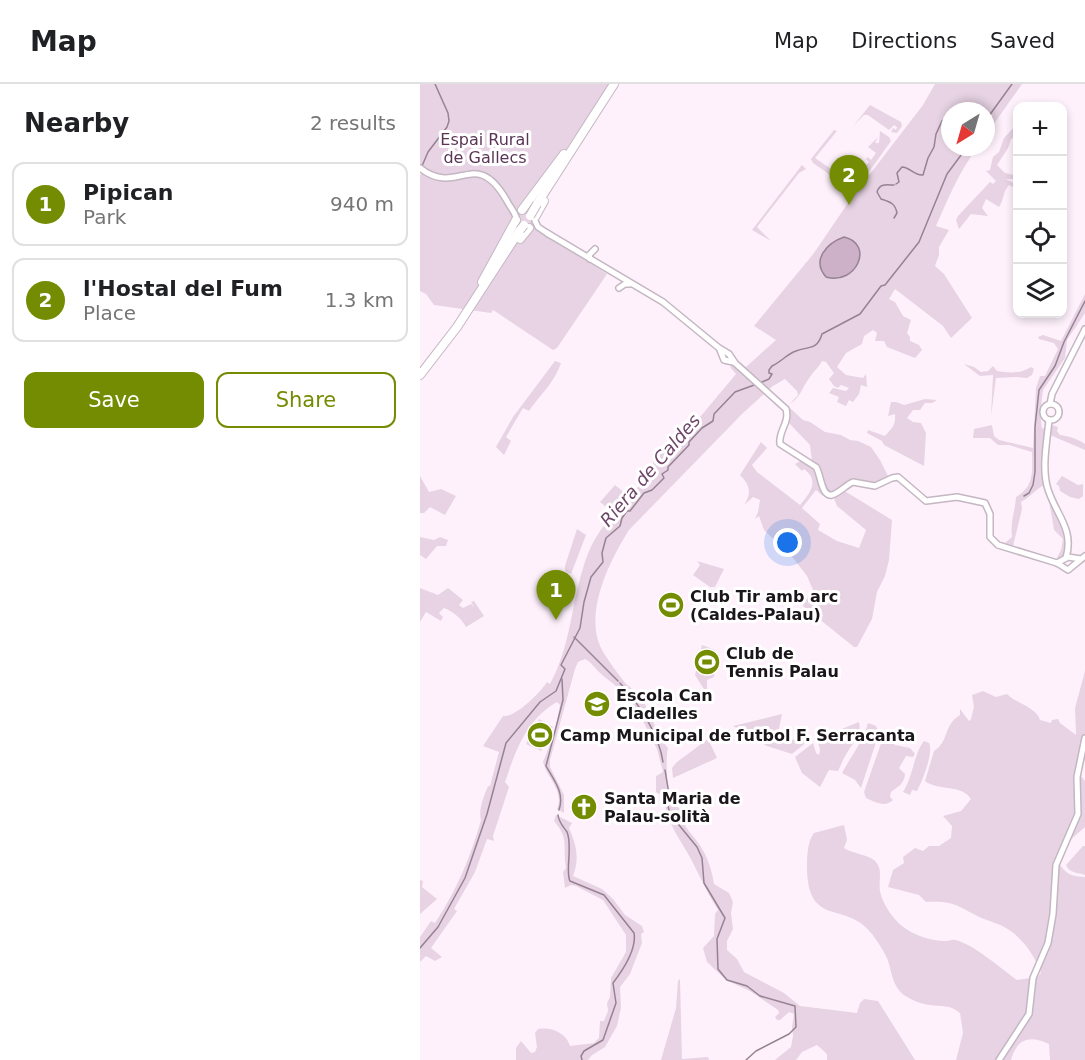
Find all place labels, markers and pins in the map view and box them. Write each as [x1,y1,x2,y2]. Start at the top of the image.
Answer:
pin: 2 [830,156,868,205]
pin: 1 [536,570,576,620]
place label: Club Tir amb arc (Caldes-Palau) [690,587,838,624]
sports icon: Club Tir amb arc (Caldes-Palau) [656,590,686,620]
place label: Club de Tennis Palau [726,644,839,681]
sports icon: Club de Tennis Palau [692,647,722,677]
place label: Escola Can Cladelles [616,686,713,723]
school or university icon: Escola Can Cladelles [582,689,612,719]
sports icon: Camp Municipal de futbol F. Serracanta [525,720,555,750]
place label: Camp Municipal de futbol F. Serracanta [560,726,915,745]
place label: Santa Maria de Palau-solità [604,789,741,826]
church icon: Santa Maria de Palau-solità [569,792,599,822]

